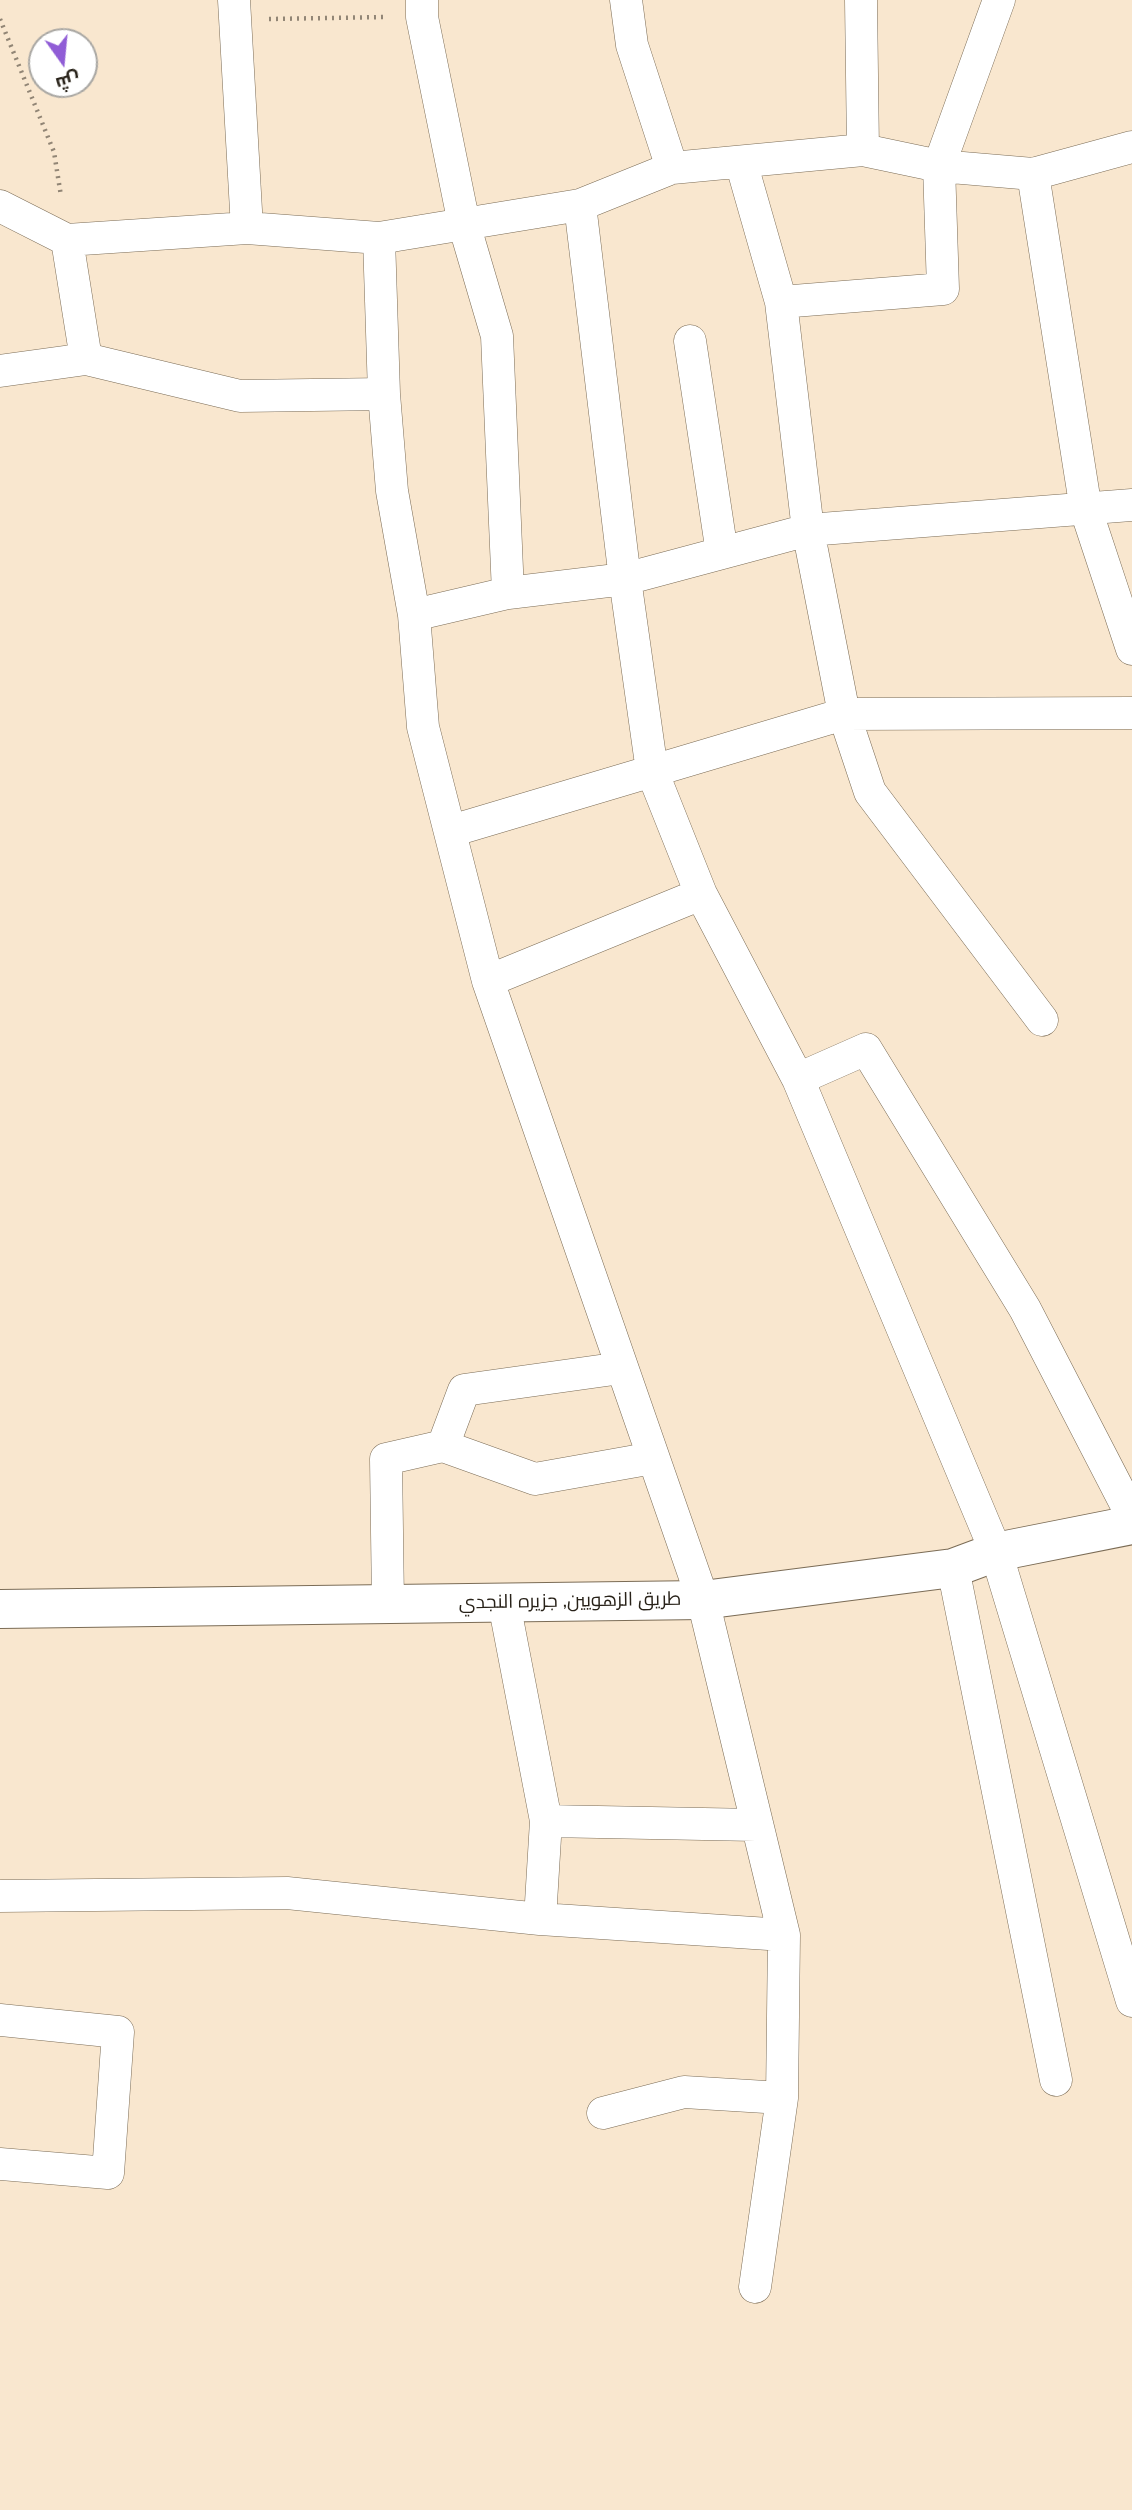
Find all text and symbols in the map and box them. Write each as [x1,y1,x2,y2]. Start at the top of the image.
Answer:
north arrow [28,28,98,98]
text: ش [53,66,83,97]
street label: طريق الزهويين, جزيره النجدي [458,1589,682,1615]

